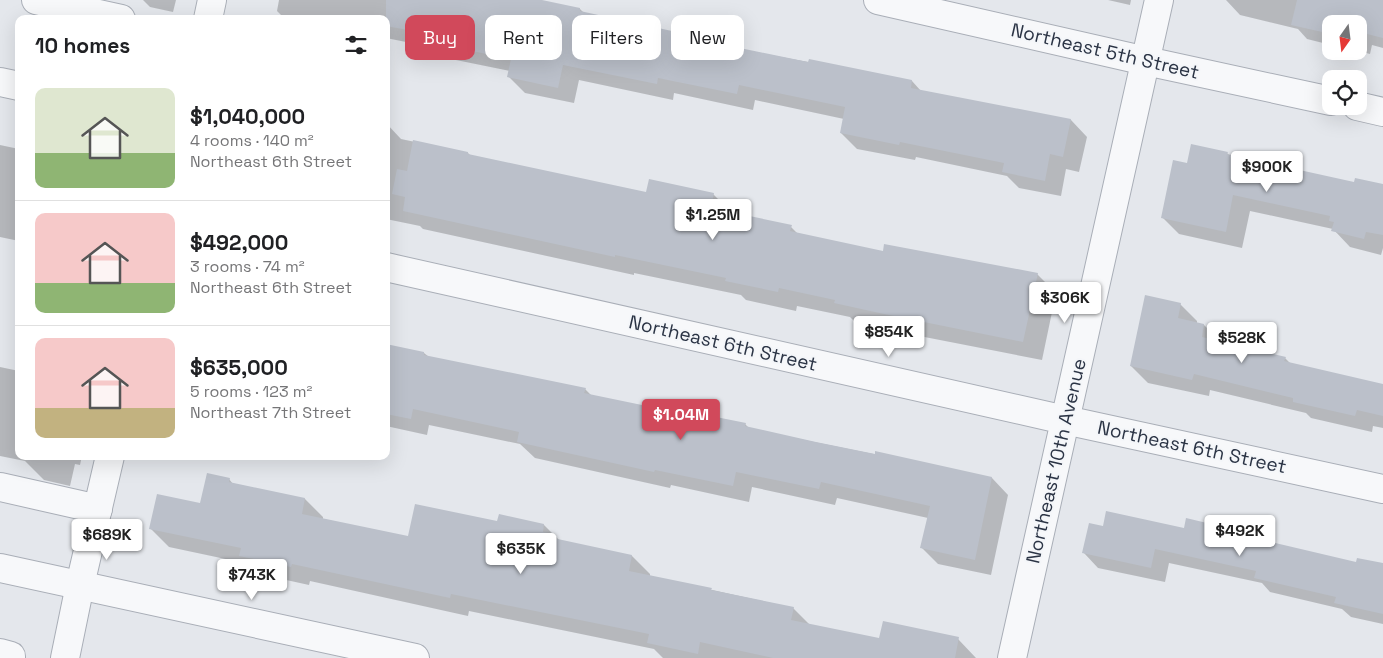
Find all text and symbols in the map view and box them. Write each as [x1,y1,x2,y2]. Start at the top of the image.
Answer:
chip: Buy [405,15,475,60]
chip: Rent [485,15,562,60]
chip: Filters [572,15,661,60]
chip: New [671,15,744,60]
north arrow [1322,15,1368,60]
map controls [1322,15,1367,115]
street label: Northeast 5th Street [1009,17,1201,85]
icon: filters [342,31,370,59]
text: 10 homes [35,32,130,59]
button: locate [1322,70,1367,115]
text: $1,040,000 [190,103,305,130]
icon: home [75,108,135,168]
text: 4 rooms · 140 m² [190,130,314,151]
pin: $900K [1232,150,1302,193]
text: Northeast 6th Street [190,151,352,172]
text: $900K [1242,156,1292,177]
pin: $1.25M [672,198,754,241]
text: $1.25M [686,204,740,225]
text: $492,000 [190,229,288,256]
icon: home [75,233,135,293]
text: 3 rooms · 74 m² [190,256,305,277]
text: Northeast 6th Street [190,277,352,298]
pin: $306K [1030,282,1100,324]
text: $306K [1040,287,1090,308]
street label: Northeast 6th Street [626,309,820,377]
pin: $854K [854,316,924,358]
text: $854K [864,321,914,342]
pin: $528K [1207,322,1277,364]
text: $528K [1218,327,1266,348]
text: $635,000 [190,354,288,381]
street label: Northeast 10th Avenue [1020,356,1092,566]
icon: home [75,358,135,418]
text: 5 rooms · 123 m² [190,381,312,402]
pin: $1.04M [640,398,722,441]
text: Northeast 7th Street [190,402,351,423]
text: $1.04M [653,404,709,425]
street label: Northeast 6th Street [1095,415,1289,479]
pin: $492K [1205,514,1275,557]
pin: $689K [72,518,142,561]
text: $492K [1215,520,1265,541]
text: $689K [82,524,132,545]
pin: $635K [486,532,556,575]
text: $635K [497,538,545,559]
pin: $743K [217,558,287,601]
text: $743K [228,564,276,585]

